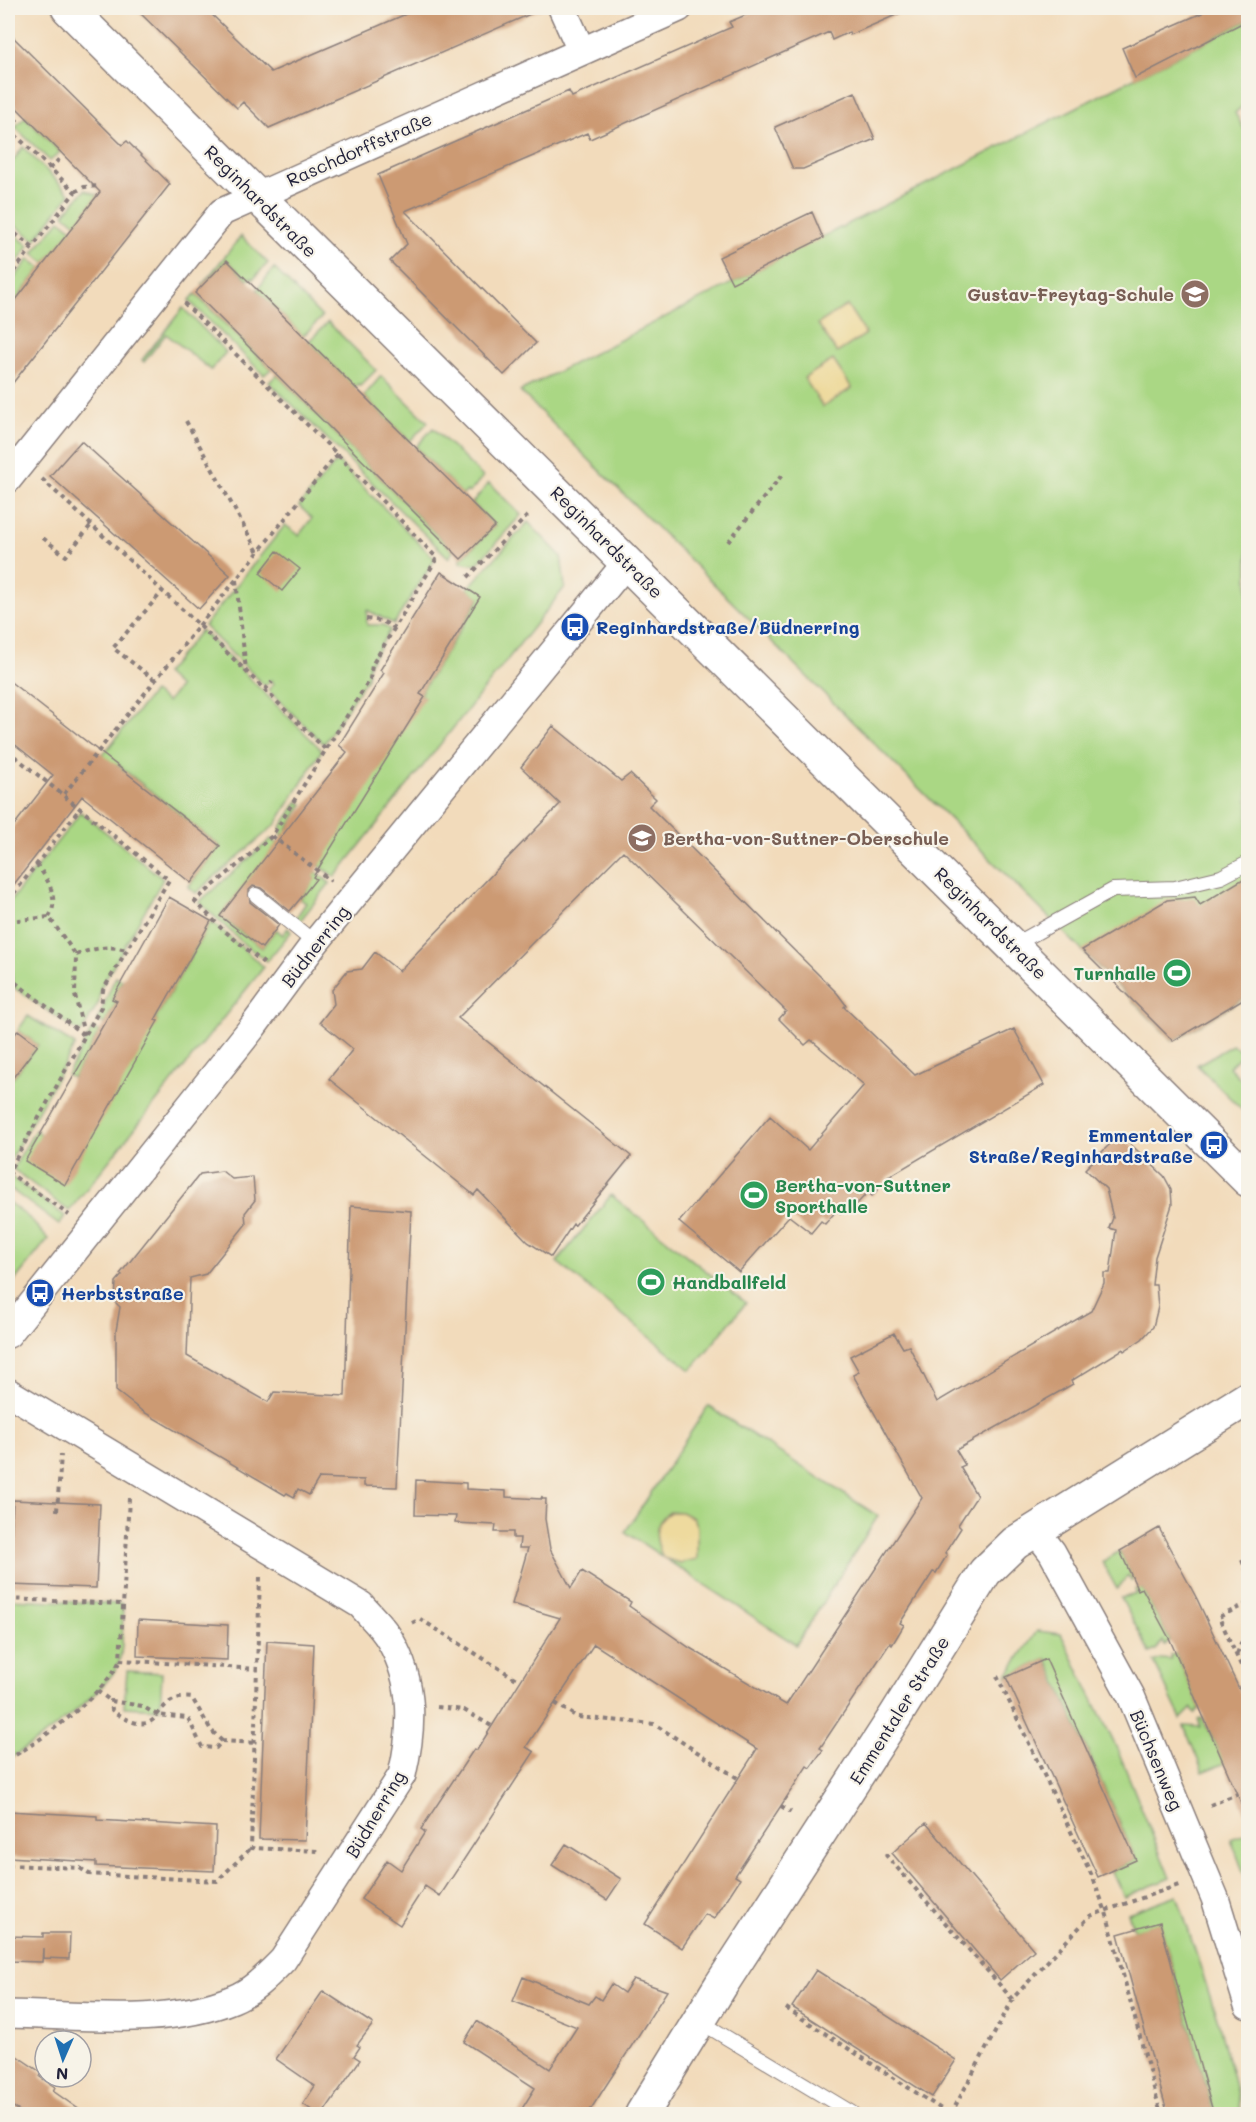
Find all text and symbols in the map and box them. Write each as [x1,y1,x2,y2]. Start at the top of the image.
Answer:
street label: Raschdorffstraße [282,106,436,192]
street label: Reginhardstraße [200,140,322,262]
school or university icon: Gustav-Freytag-Schule [1179,278,1211,310]
place label: Gustav-Freytag-Schule [967,282,1174,306]
street label: Reginhardstraße [546,481,668,603]
bus stop icon: Reginhardstraße/Büdnerring [559,611,591,643]
place label: Reginhardstraße/Büdnerring [596,615,860,639]
school or university icon: Bertha-von-Suttner-Oberschule [626,822,658,854]
place label: Bertha-von-Suttner-Oberschule [663,826,949,850]
street label: Reginhardstraße [930,862,1052,984]
street label: Büdnerring [276,900,354,992]
sports icon: Turnhalle [1161,957,1193,989]
place label: Turnhalle [1073,961,1156,985]
place label: Emmentaler Straße/Reginhardstraße [969,1123,1193,1168]
bus stop icon: Emmentaler Straße/Reginhardstraße [1198,1129,1230,1161]
place label: Bertha-von-Suttner Sporthalle [775,1173,951,1218]
sports icon: Bertha-von-Suttner Sporthalle [738,1179,770,1211]
sports icon: Handballfeld [635,1266,667,1298]
place label: Handballfeld [672,1270,786,1294]
bus stop icon: Herbststraße [24,1277,56,1309]
place label: Herbststraße [61,1281,184,1305]
street label: Emmentaler Straße [844,1631,954,1789]
street label: Büchsenweg [1125,1706,1189,1814]
street label: Büdnerring [340,1766,410,1862]
north arrow [33,2029,93,2089]
text: N [56,2064,69,2085]

